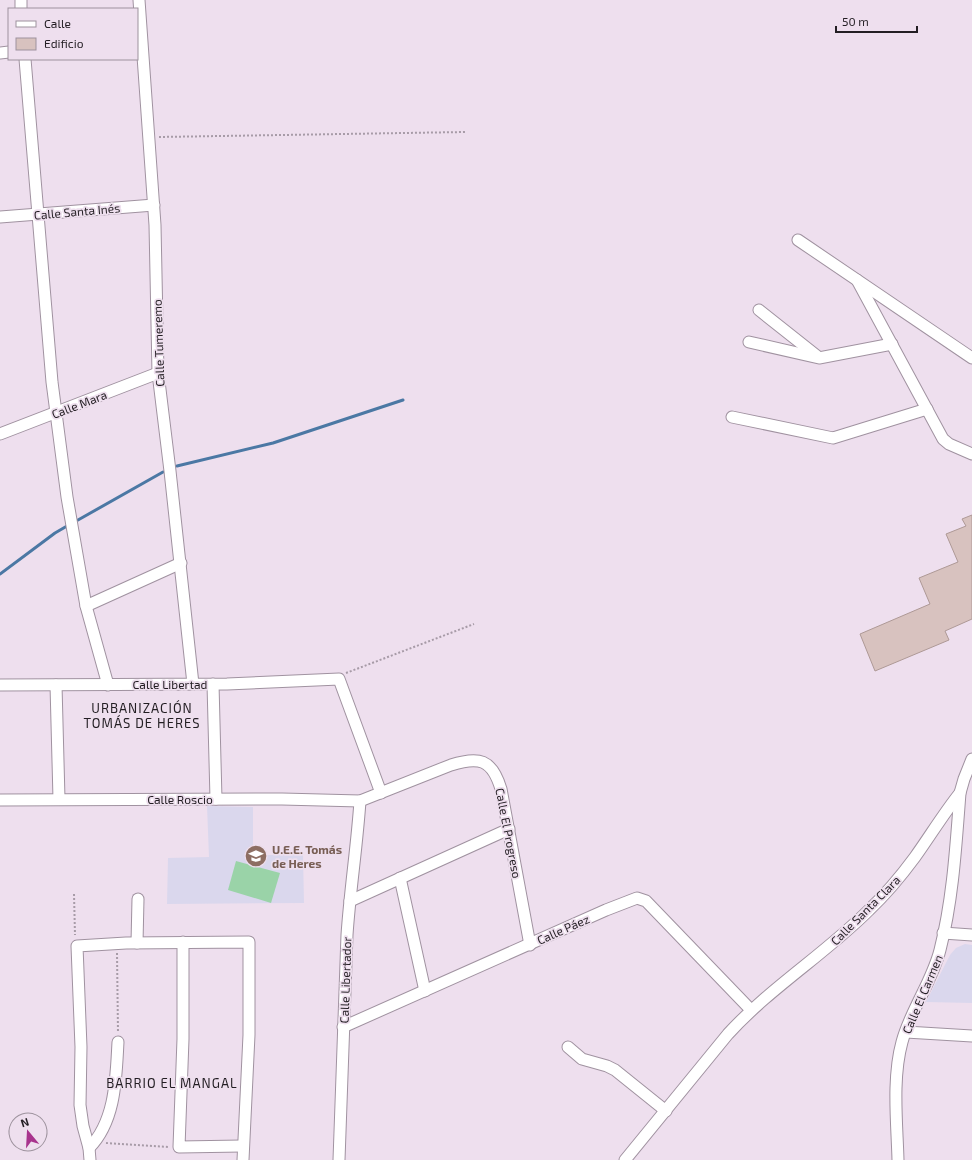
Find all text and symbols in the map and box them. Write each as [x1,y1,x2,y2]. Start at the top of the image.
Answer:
legend [8,8,138,60]
scale bar [836,8,917,34]
text: 50 m [842,14,869,28]
text: Calle [44,16,71,30]
text: Edificio [44,36,84,50]
street label: Calle Santa Inés [33,200,121,222]
street label: Calle Tumeremo [149,299,167,387]
street label: Calle Mara [49,387,109,421]
street label: Calle Libertad [133,677,207,691]
district label: URBANIZACIÓN TOMÁS DE HERES [83,699,201,731]
street label: Calle El Progreso [493,787,525,879]
street label: Calle Roscio [147,792,213,806]
place label: U.E.E. Tomás de Heres [272,842,342,870]
school or university icon: U.E.E. Tomás de Heres [243,843,269,869]
street label: Calle Santa Clara [827,872,903,948]
street label: Calle Páez [535,911,591,947]
street label: Calle Libertador [336,936,354,1024]
street label: Calle El Carmen [899,952,945,1036]
district label: BARRIO EL MANGAL [106,1075,238,1091]
north arrow [8,1112,48,1152]
text: N [19,1115,31,1129]

